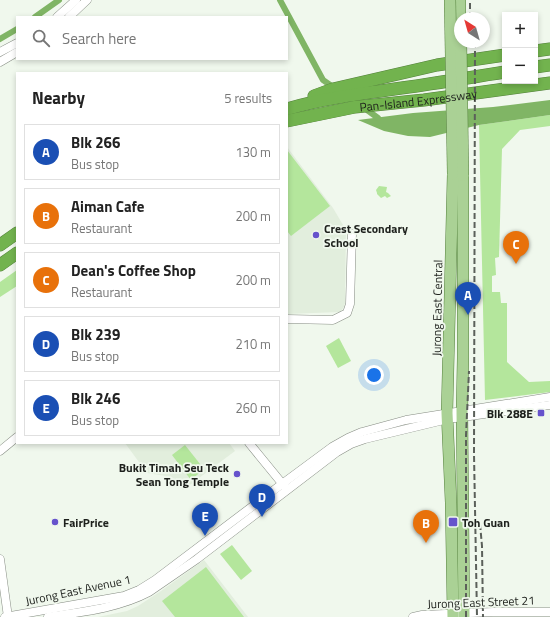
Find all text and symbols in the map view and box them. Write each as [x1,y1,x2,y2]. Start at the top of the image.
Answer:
north arrow [454,12,490,48]
map controls [502,12,538,84]
button: + [502,12,538,48]
search box [16,16,288,60]
icon: search [30,27,52,49]
text: Search here [62,27,136,50]
button: − [502,48,538,84]
street label: Pan-Island Expressway [359,83,478,116]
text: Nearby [32,85,85,111]
text: 5 results [224,88,272,108]
text: Blk 266 [71,131,120,154]
text: A [42,142,50,162]
text: 130 m [235,142,271,162]
text: Bus stop [71,154,119,174]
text: Aiman Cafe [71,195,145,218]
text: B [42,206,50,226]
text: 200 m [235,206,271,226]
text: Restaurant [71,218,132,238]
place label: Crest Secondary School [324,219,408,252]
marker: Crest Secondary School [311,230,321,240]
pin: C [503,231,529,264]
text: Dean's Coffee Shop [71,259,196,282]
street label: Jurong East Central [427,260,447,356]
text: C [42,270,50,290]
text: 200 m [235,270,271,290]
text: Restaurant [71,282,132,302]
pin: A [455,282,481,315]
text: Blk 239 [71,323,120,346]
text: D [42,334,50,354]
text: 210 m [235,334,271,354]
text: Bus stop [71,346,119,366]
your location [364,365,384,385]
text: Blk 246 [71,387,120,410]
text: E [42,398,50,418]
text: 260 m [235,398,271,418]
place label: Blk 288E [487,404,533,423]
marker: Blk 288E [536,408,546,418]
text: Bus stop [71,410,119,430]
place label: Bukit Timah Seu Teck Sean Tong Temple [119,458,230,491]
marker: Bukit Timah Seu Teck Sean Tong Temple [232,469,242,479]
pin: D [249,484,275,517]
pin: E [192,503,218,536]
pin: B [413,510,439,543]
place label: FairPrice [63,513,109,532]
place label: Toh Guan [462,513,510,532]
marker: Toh Guan [447,516,459,528]
marker: FairPrice [50,517,60,527]
street label: Jurong East Avenue 1 [23,570,133,610]
street label: Jurong East Street 21 [427,591,535,613]

